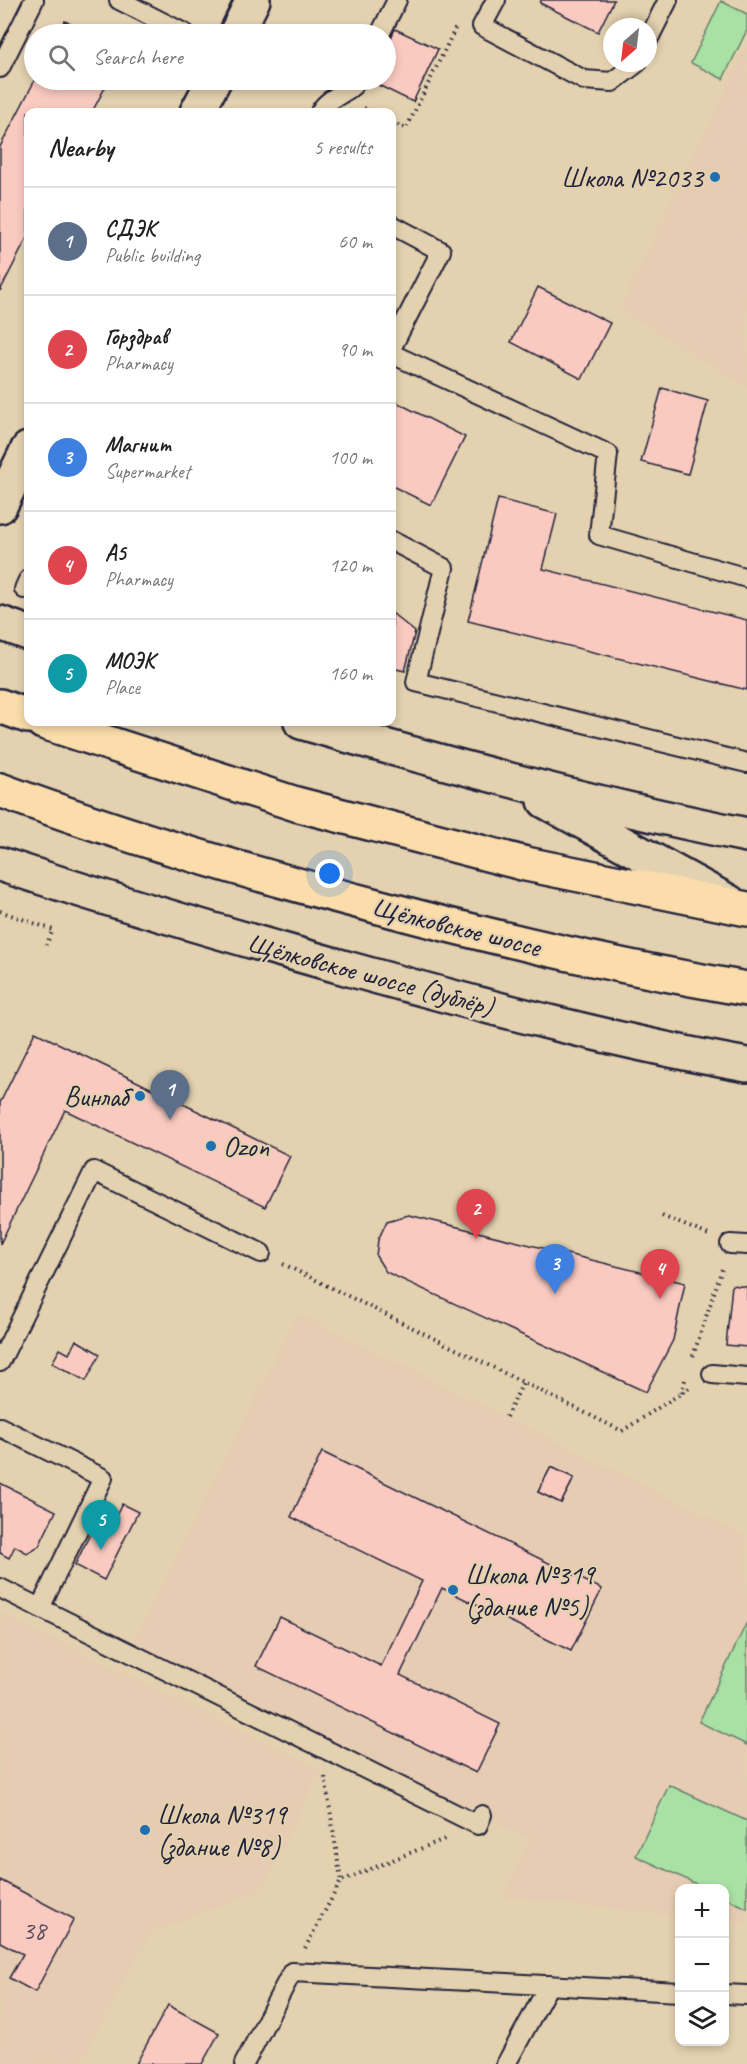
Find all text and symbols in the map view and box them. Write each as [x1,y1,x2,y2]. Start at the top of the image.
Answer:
north arrow [603,18,657,72]
search box [24,24,396,90]
icon: search [45,41,78,74]
text: Search here [93,43,183,71]
text: Nearby [48,131,113,164]
text: 5 results [313,135,372,160]
place label: Школа №2033 [561,160,705,195]
marker: Школа №2033 [708,170,722,184]
text: СДЭК [105,215,155,243]
text: 1 [63,229,72,254]
text: 60 m [338,229,372,254]
text: Public building [105,243,200,268]
text: Горздрав [105,323,168,351]
text: 2 [63,337,72,362]
text: 90 m [338,337,372,362]
text: Pharmacy [105,351,173,376]
text: Магнит [105,431,171,459]
text: 3 [63,445,72,470]
text: 100 m [329,445,372,470]
text: Supermarket [105,459,190,484]
text: А5 [105,539,126,567]
text: 4 [63,553,72,578]
text: 120 m [329,553,372,578]
text: Pharmacy [105,567,173,592]
text: МОЭК [105,647,154,675]
text: 5 [63,661,72,686]
text: 160 m [329,661,372,686]
text: Place [105,675,140,700]
your location [315,859,344,888]
street label: Щёлковское шоссе [370,889,546,965]
street label: Щёлковское шоссе (дублёр) [245,925,499,1024]
pin: 1 [150,1070,190,1120]
place label: Винлаб [64,1079,134,1114]
marker: Винлаб [133,1089,147,1103]
place label: Ozon [223,1129,269,1164]
marker: Ozon [204,1139,218,1153]
pin: 2 [456,1190,496,1239]
pin: 3 [536,1244,574,1294]
pin: 4 [640,1250,680,1299]
pin: 5 [82,1500,120,1550]
place label: Школа №319 (здание №5) [465,1557,597,1625]
marker: Школа №319 (здание №5) [446,1583,460,1597]
place label: Школа №319 (здание №8) [157,1797,289,1865]
marker: Школа №319 (здание №8) [138,1823,152,1837]
map controls [675,1884,729,2046]
button: + [675,1884,729,1938]
house number: 38 [22,1914,48,1947]
button: − [675,1938,729,1992]
button: layers [675,1992,729,2046]

